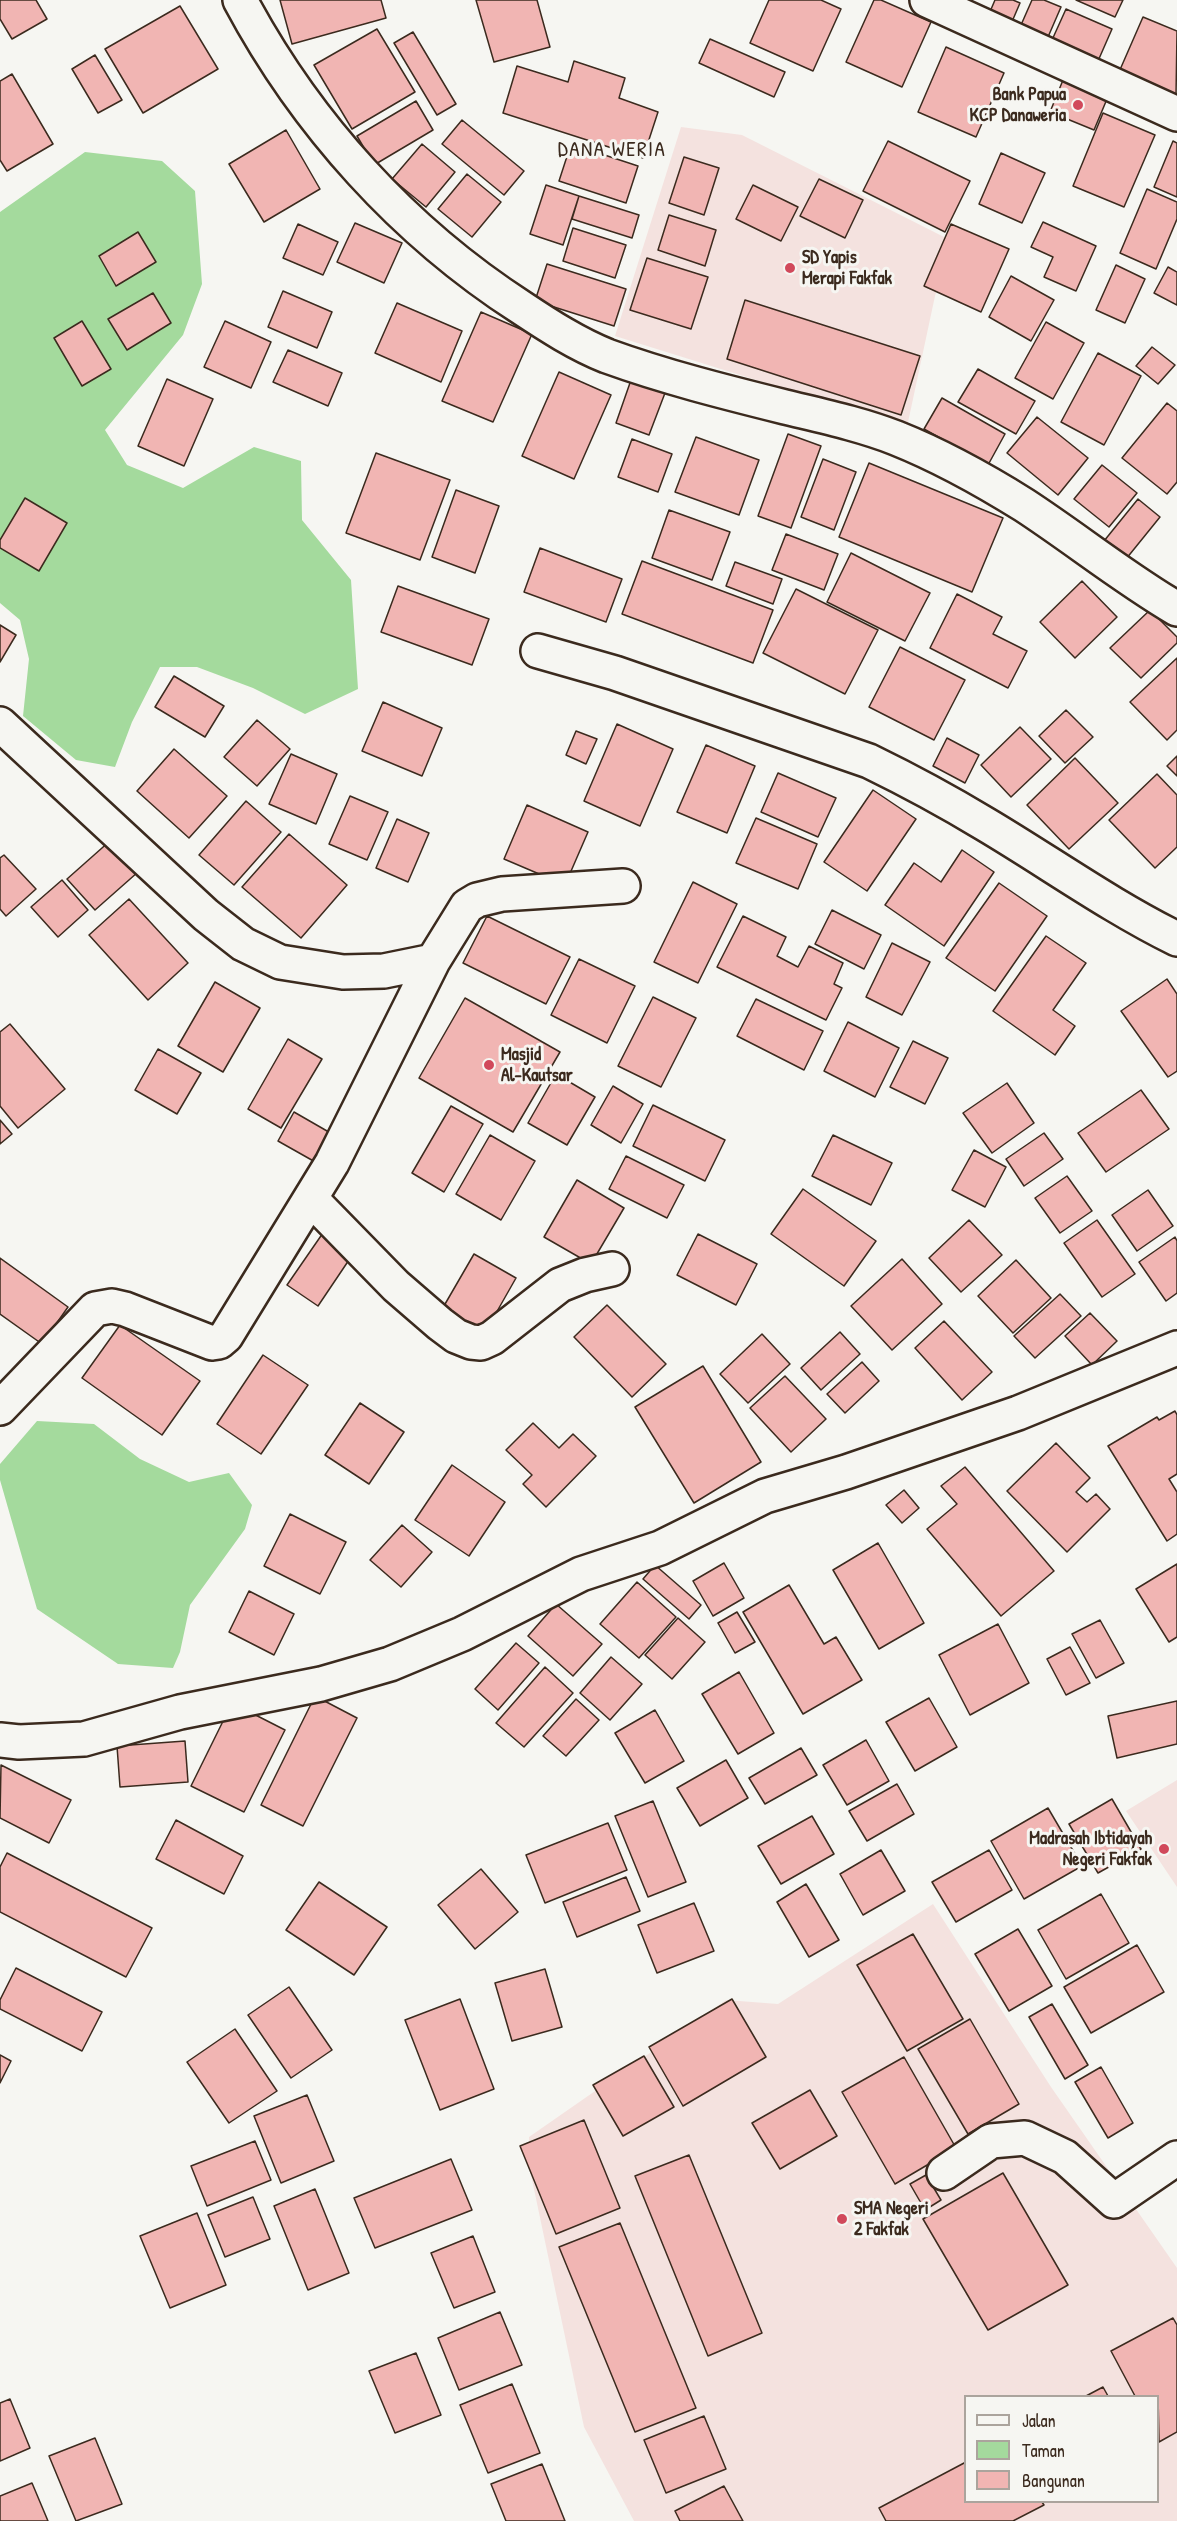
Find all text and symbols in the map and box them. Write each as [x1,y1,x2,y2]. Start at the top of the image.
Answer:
place label: Bank Papua KCP Danaweria [970,84,1066,127]
marker: Bank Papua KCP Danaweria [1071,98,1085,112]
district label: DANA WERIA [558,137,666,163]
place label: SD Yapis Merapi Fakfak [802,247,892,290]
marker: SD Yapis Merapi Fakfak [783,261,797,275]
place label: Masjid Al-Kautsar [501,1044,573,1086]
marker: Masjid Al-Kautsar [482,1058,496,1072]
place label: Madrasah Ibtidayah Negeri Fakfak [1029,1828,1152,1870]
marker: Madrasah Ibtidayah Negeri Fakfak [1157,1842,1171,1856]
place label: SMA Negeri 2 Fakfak [854,2198,929,2240]
marker: SMA Negeri 2 Fakfak [835,2212,849,2226]
legend [964,2395,1159,2503]
text: Jalan [1022,2408,1056,2433]
text: Taman [1022,2438,1065,2463]
text: Bangunan [1022,2468,1085,2493]

